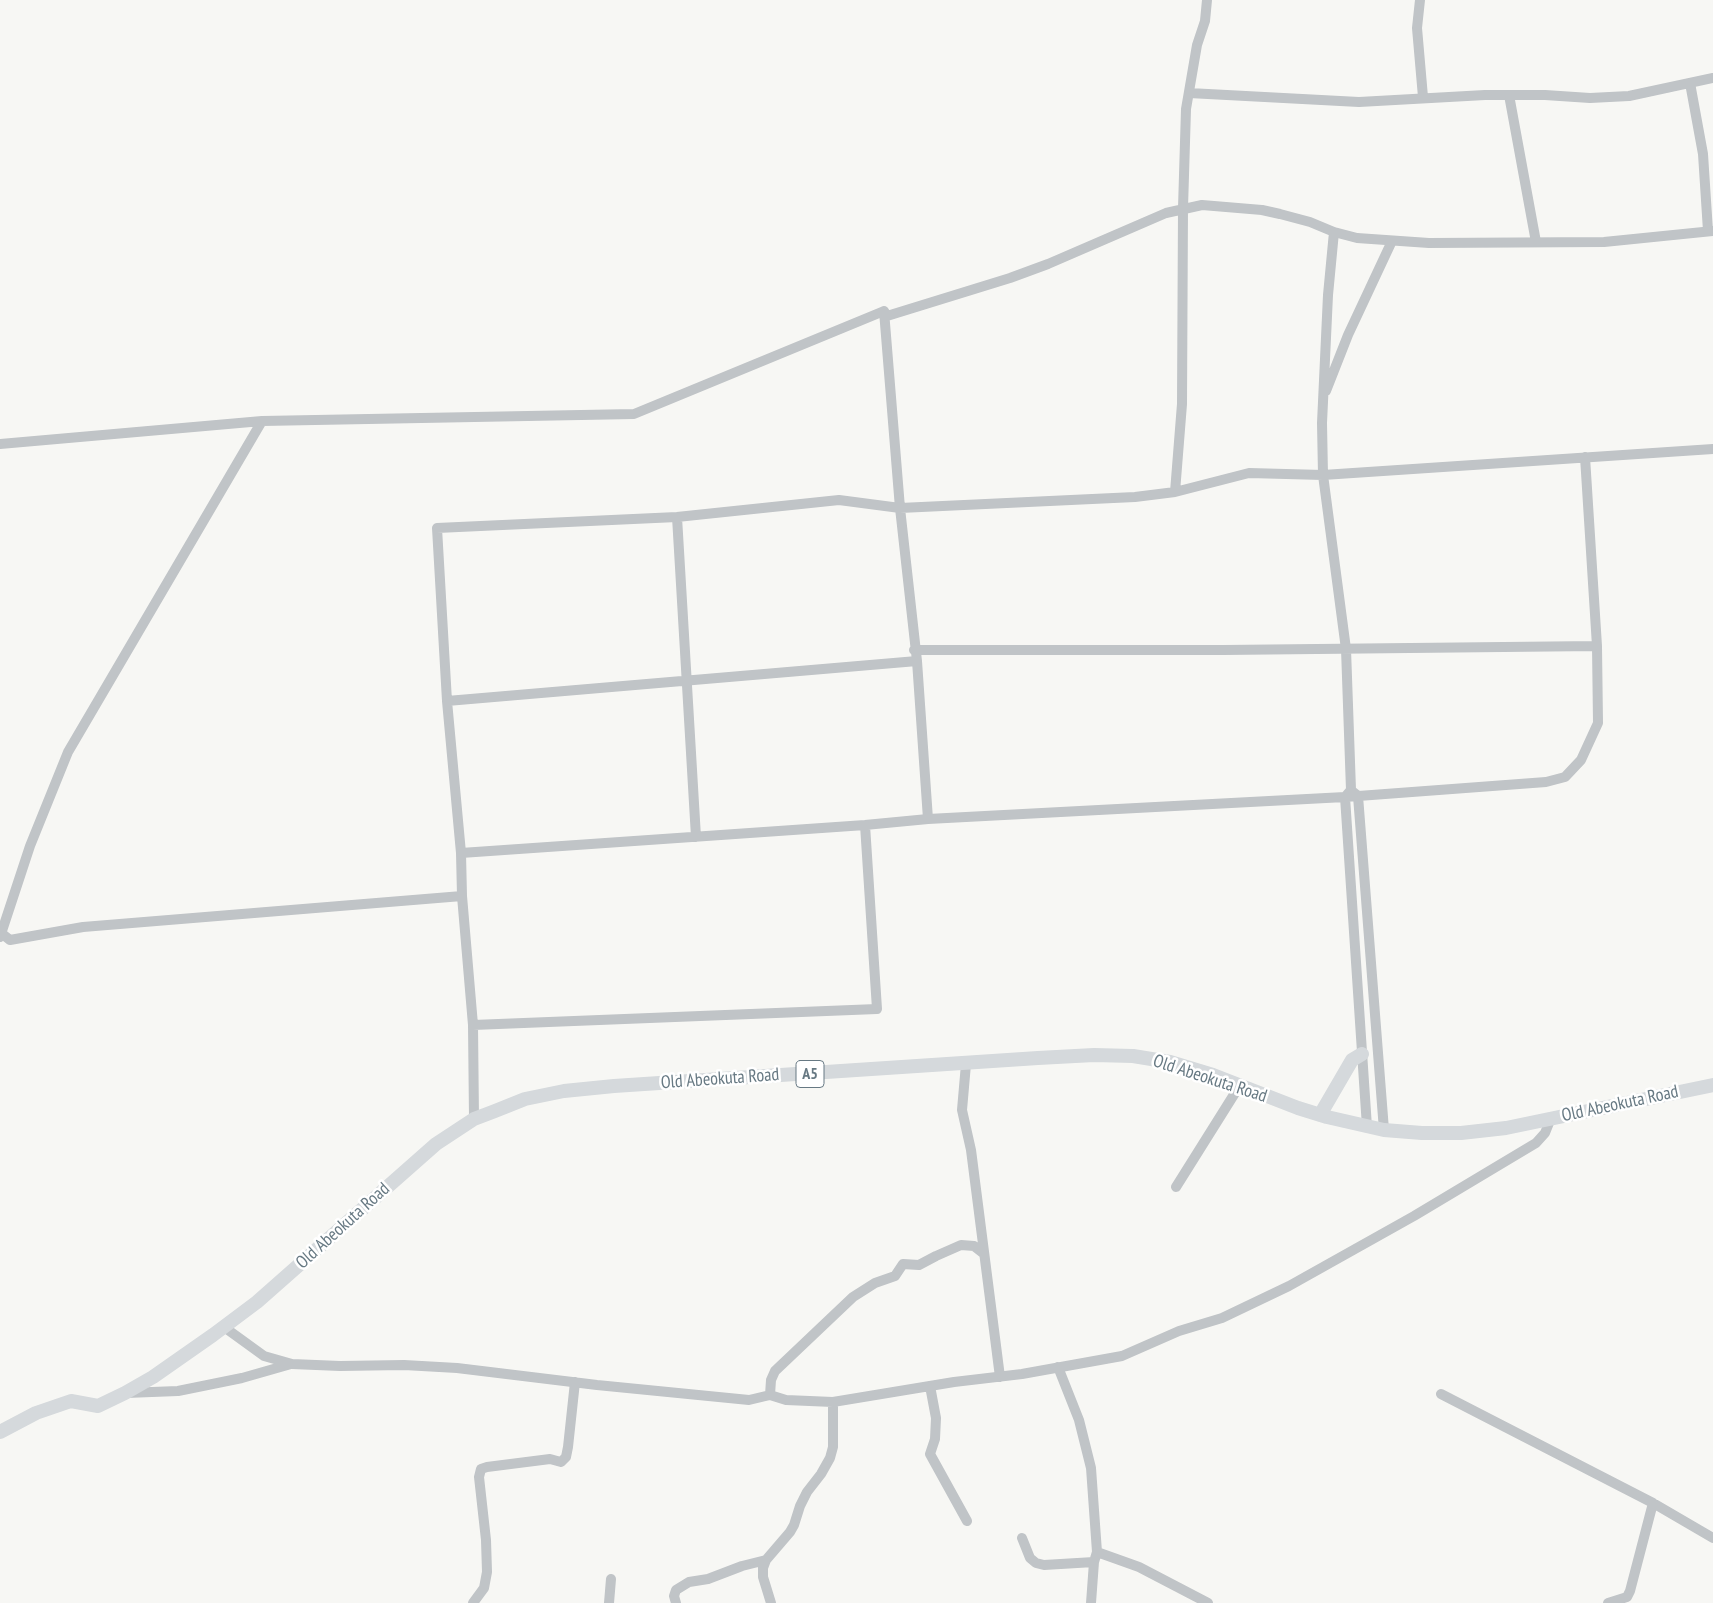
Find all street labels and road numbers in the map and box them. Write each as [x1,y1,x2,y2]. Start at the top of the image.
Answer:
street label: Old Abeokuta Road [1150,1050,1270,1108]
road number: A5 [796,1060,824,1088]
street label: Old Abeokuta Road [660,1064,780,1094]
street label: Old Abeokuta Road [1560,1081,1680,1127]
street label: Old Abeokuta Road [292,1178,394,1274]

